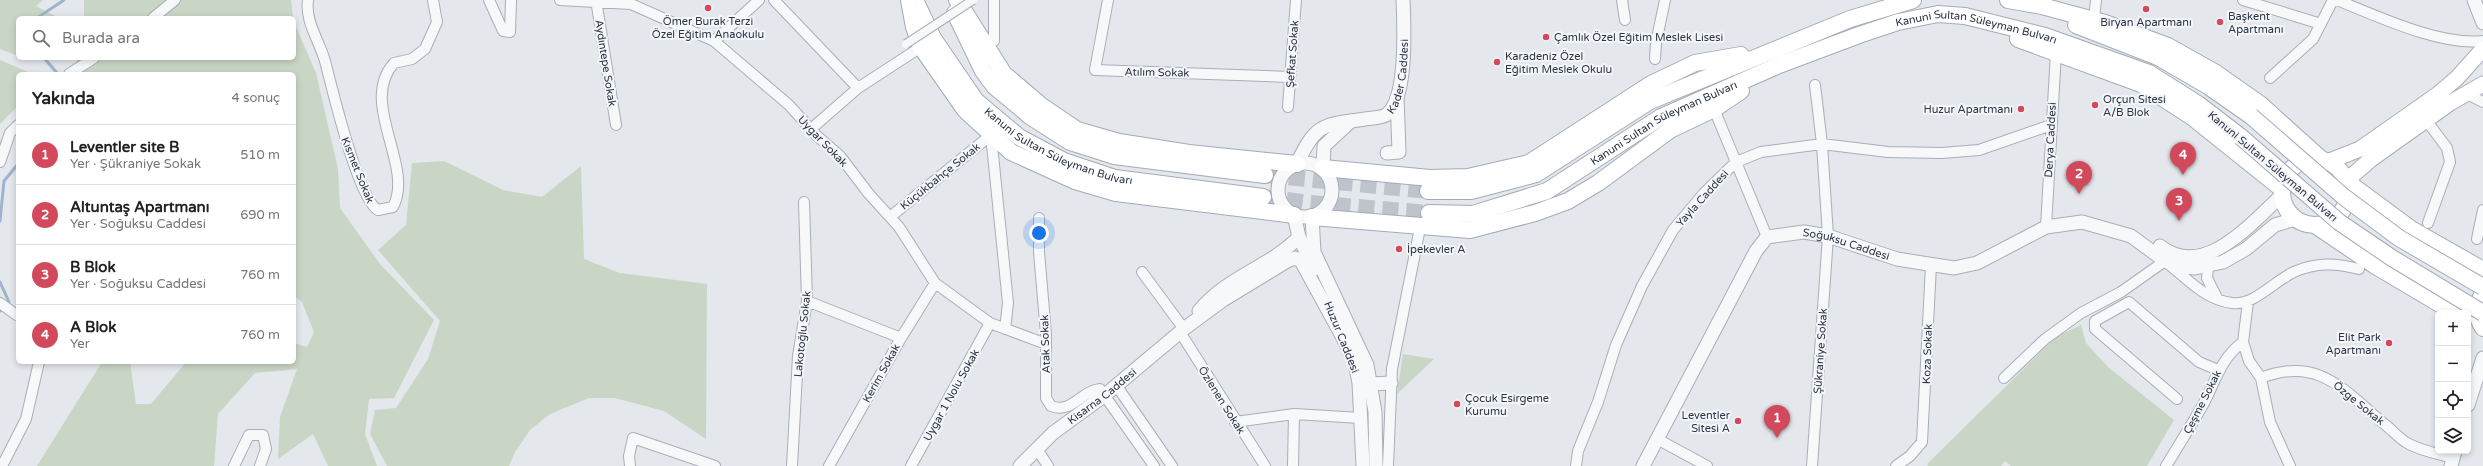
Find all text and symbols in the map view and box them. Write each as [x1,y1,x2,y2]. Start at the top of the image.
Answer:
marker: Ömer Burak Terzi Özel Eğitim Anaokulu [703,3,713,13]
marker: Biryan Apartmanı [2141,4,2151,14]
street label: Kanuni Sultan Süleyman Bulvarı [1894,8,2059,47]
place label: Başkent Apartmanı [2228,10,2283,36]
place label: Ömer Burak Terzi Özel Eğitim Anaokulu [652,15,764,41]
search box [16,16,296,60]
place label: Biryan Apartmanı [2100,16,2192,29]
marker: Başkent Apartmanı [2215,17,2225,27]
street label: Aydıntepe Sokak [592,19,619,107]
street label: Şefkat Sokak [1284,20,1301,88]
icon: search [30,27,52,49]
text: Burada ara [62,29,140,47]
place label: Çamlık Özel Eğitim Meslek Lisesi [1554,31,1723,44]
marker: Çamlık Özel Eğitim Meslek Lisesi [1541,32,1551,42]
street label: Kader Caddesi [1384,39,1411,116]
place label: Karadeniz Özel Eğitim Meslek Okulu [1505,50,1612,76]
marker: Karadeniz Özel Eğitim Meslek Okulu [1492,57,1502,67]
street label: Atılım Sokak [1124,65,1190,80]
street label: Kanuni Sultan Süleyman Bulvarı [1588,78,1739,168]
text: Yakında [32,88,95,109]
text: 4 sonuç [232,90,280,106]
place label: Orçun Sitesi A/B Blok [2103,93,2166,119]
marker: Orçun Sitesi A/B Blok [2090,100,2100,110]
street label: Derya Caddesi [2042,102,2059,178]
place label: Huzur Apartmanı [1923,103,2013,116]
marker: Huzur Apartmanı [2016,104,2026,114]
street label: Kanuni Sultan Süleyman Bulvarı [981,105,1133,187]
street label: Kanuni Sultan Süleyman Bulvarı [2205,108,2340,224]
street label: Uygar Sokak [795,113,850,170]
street label: Kısmet Sokak [338,135,377,205]
text: Leventler site B [70,138,179,156]
street label: Küçükbahçe Sokak [898,140,983,213]
pin: 4 [2170,142,2196,175]
text: 1 [41,147,49,163]
text: 510 m [240,147,280,163]
text: Yer · Şükraniye Sokak [70,156,201,172]
pin: 2 [2066,161,2092,194]
street label: Yayla Caddesi [1673,167,1731,229]
pin: 3 [2166,188,2192,221]
text: Altuntaş Apartmanı [70,198,209,216]
text: 2 [41,207,49,223]
text: 690 m [240,207,280,223]
text: Yer · Soğuksu Caddesi [70,216,206,232]
your location [1029,223,1049,243]
street label: Soğuksu Caddesi [1802,226,1891,263]
place label: İpekevler A [1407,243,1465,256]
marker: İpekevler A [1394,244,1404,254]
text: B Blok [70,258,116,276]
text: 3 [41,267,49,283]
text: 760 m [240,267,280,283]
text: Yer · Soğuksu Caddesi [70,276,206,292]
street label: Lakotoğlu Sokak [792,290,813,378]
street label: Huzur Caddesi [1321,299,1362,375]
street label: Şükraniye Sokak [1811,308,1830,394]
map controls [2435,310,2471,454]
button: + [2435,310,2471,346]
street label: Atak Sokak [1038,314,1053,374]
text: A Blok [70,318,116,336]
street label: Koza Sokak [1920,324,1935,384]
text: 4 [41,327,49,343]
text: 760 m [240,327,280,343]
place label: Elit Park Apartmanı [2326,331,2381,357]
text: Yer [70,336,90,352]
marker: Elit Park Apartmanı [2384,338,2394,348]
street label: Kerim Sokak [860,342,903,405]
button: − [2435,346,2471,382]
street label: Uygar 1 Nolu Sokak [921,347,982,444]
street label: Özlenen Sokak [1196,364,1248,437]
street label: Kisarna Caddesi [1065,366,1139,427]
street label: Çeşme Sokak [2181,368,2224,436]
street label: Özge Sokak [2331,379,2387,428]
button: locate [2435,382,2471,418]
place label: Çocuk Esirgeme Kurumu [1465,392,1549,418]
marker: Çocuk Esirgeme Kurumu [1452,399,1462,409]
pin: 1 [1764,405,1790,438]
place label: Leventler Sitesi A [1682,409,1731,435]
marker: Leventler Sitesi A [1733,416,1743,426]
button: layers [2435,418,2471,454]

